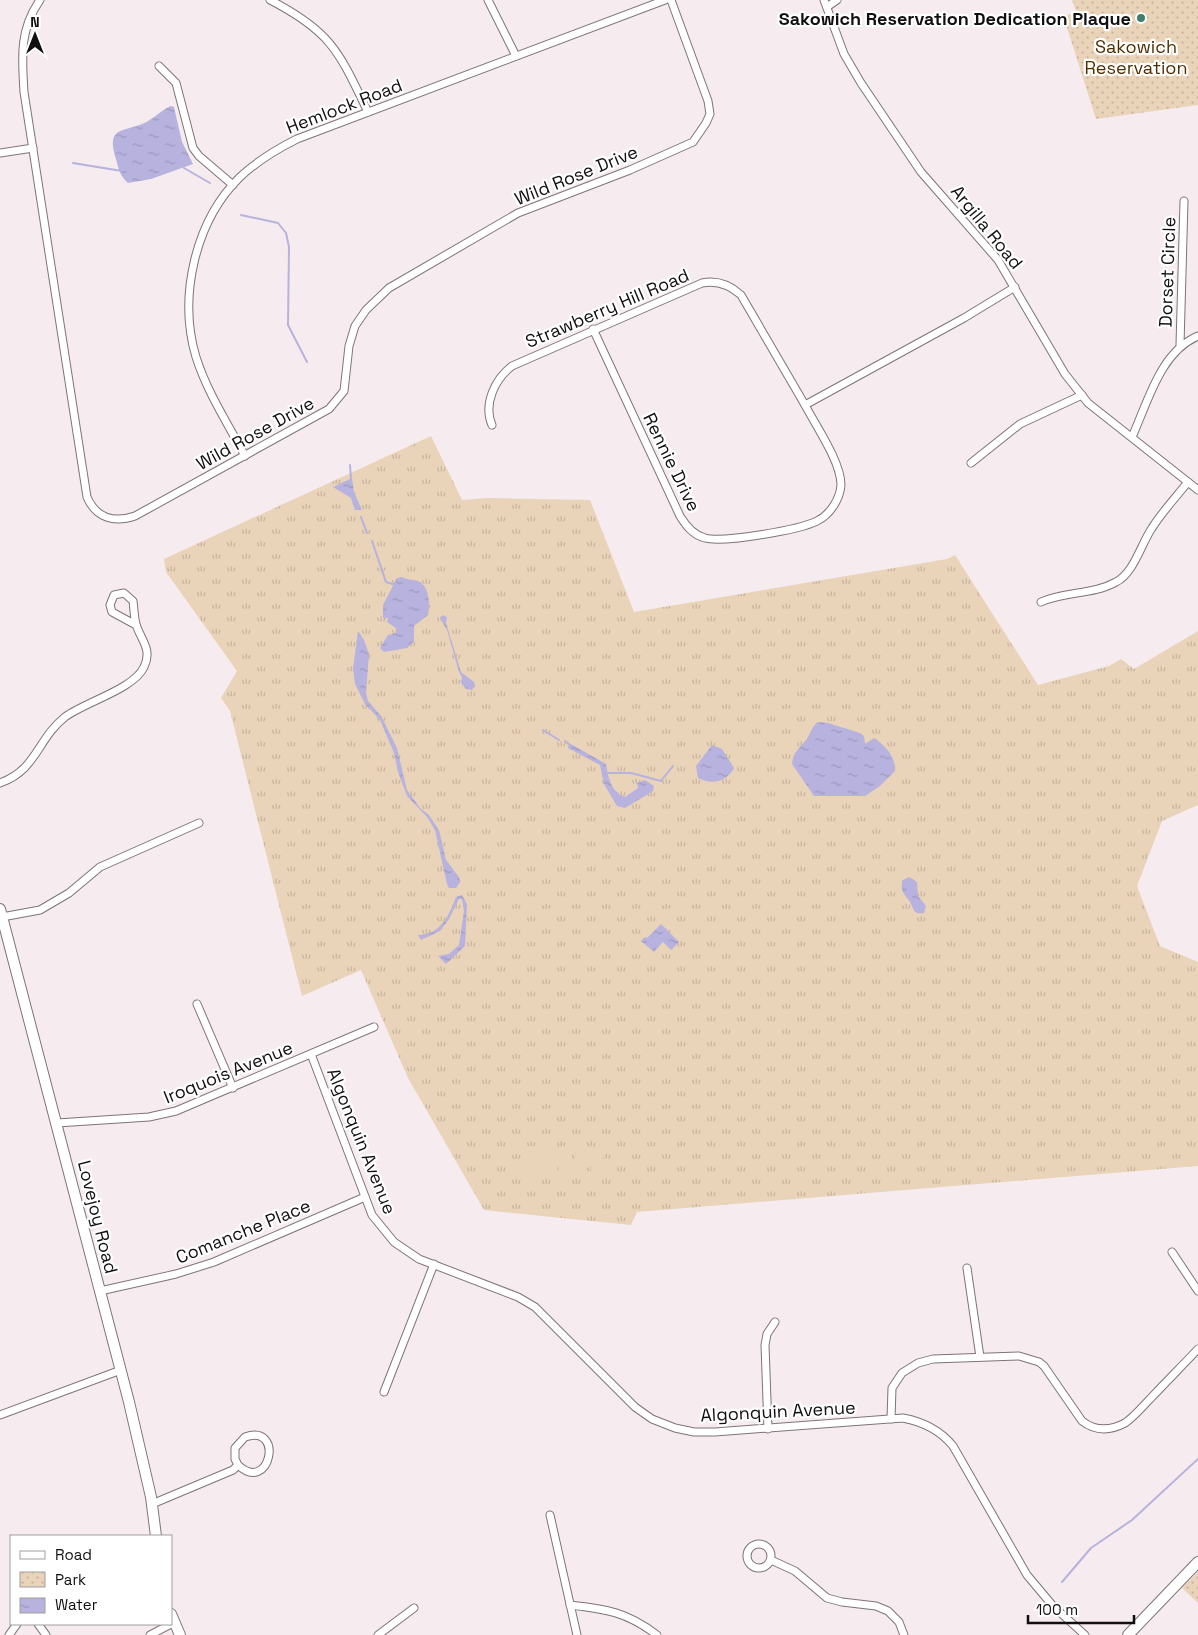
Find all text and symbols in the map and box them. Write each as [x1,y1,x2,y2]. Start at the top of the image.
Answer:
place label: Sakowich Reservation Dedication Plaque [779,7,1131,30]
north arrow [10,10,60,60]
marker: Sakowich Reservation Dedication Plaque [1135,12,1147,24]
text: N [30,13,40,31]
park label: Sakowich Reservation [1085,35,1188,79]
street label: Hemlock Road [283,73,405,139]
street label: Wild Rose Drive [511,140,641,210]
street label: Argilla Road [946,180,1028,274]
street label: Dorset Circle [1154,216,1180,328]
street label: Strawberry Hill Road [522,263,692,353]
street label: Wild Rose Drive [192,391,318,475]
street label: Rennie Drive [638,409,706,515]
street label: Iroquois Avenue [160,1036,296,1108]
street label: Algonquin Avenue [322,1065,402,1217]
street label: Lovejoy Road [73,1158,123,1276]
street label: Comanche Place [172,1193,314,1269]
street label: Algonquin Avenue [700,1395,856,1427]
legend [10,1535,172,1625]
text: Road [55,1545,92,1564]
text: Park [55,1570,86,1589]
scale bar [1028,1592,1134,1624]
text: Water [55,1595,98,1614]
text: 100 m [1036,1600,1078,1619]

